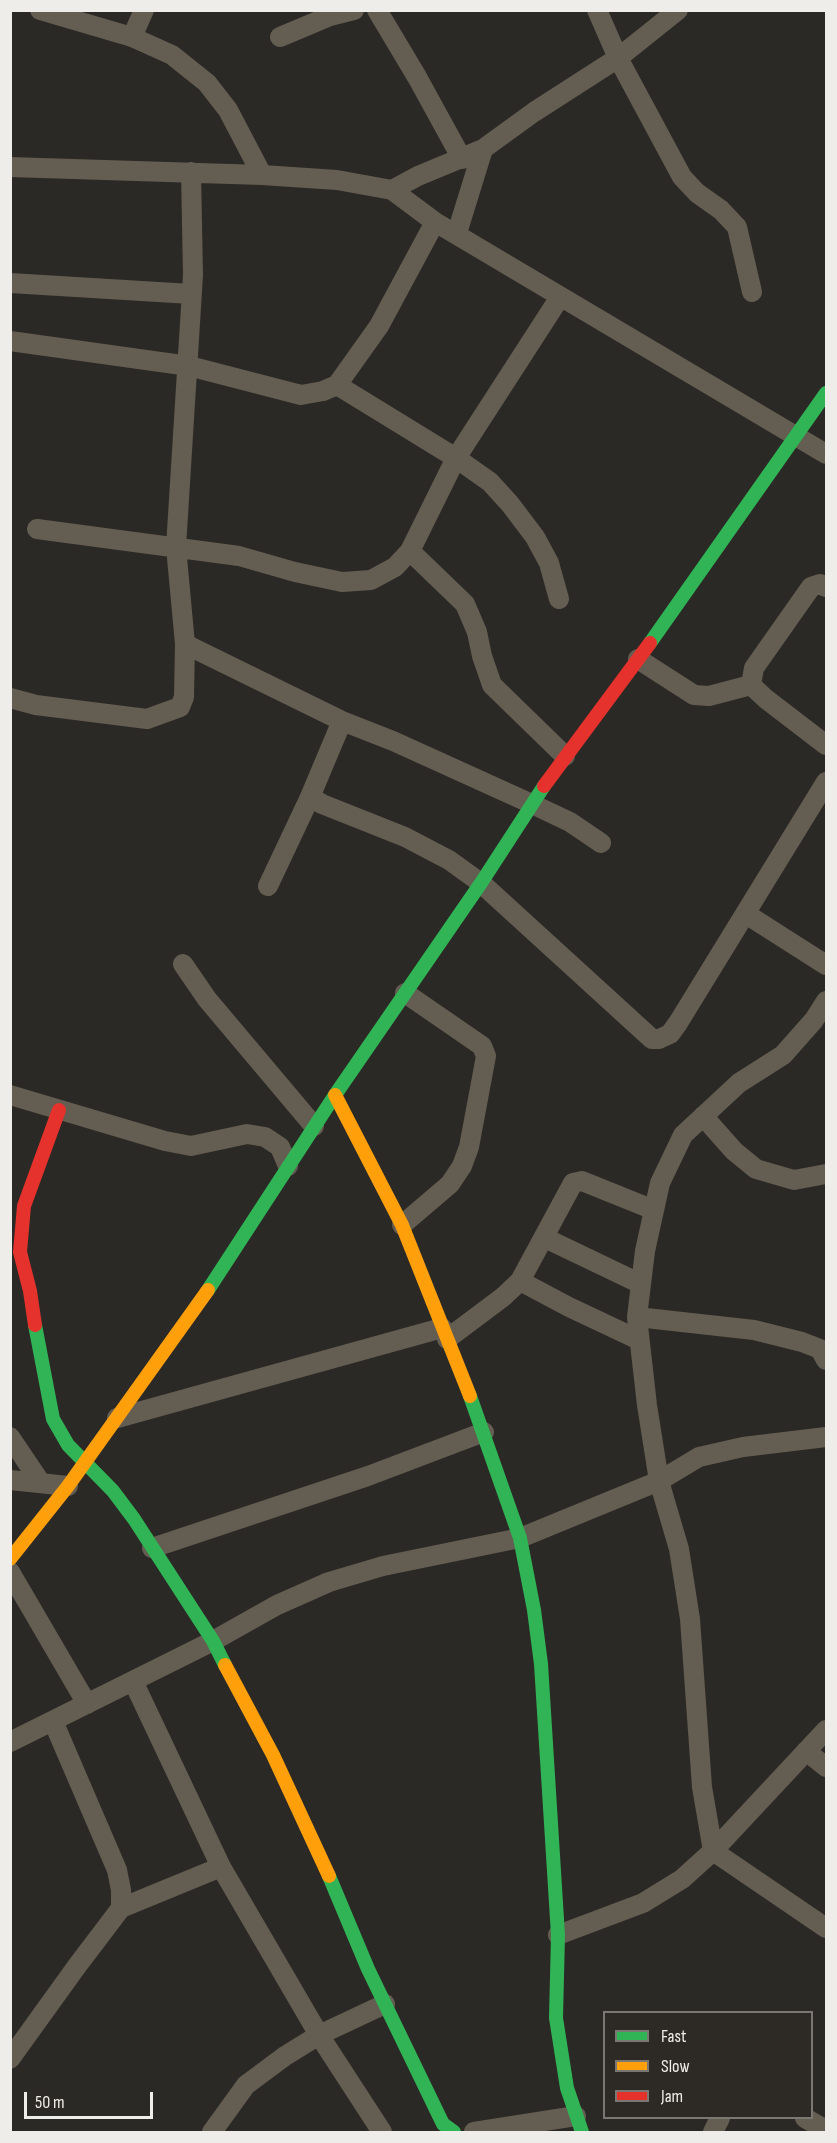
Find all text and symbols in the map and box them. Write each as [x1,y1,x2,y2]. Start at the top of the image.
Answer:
legend [603,2011,813,2119]
text: Fast [661,2026,686,2047]
text: Slow [661,2056,690,2077]
scale bar [27,2080,156,2118]
text: Jam [661,2086,683,2107]
text: 50 m [35,2092,65,2113]

